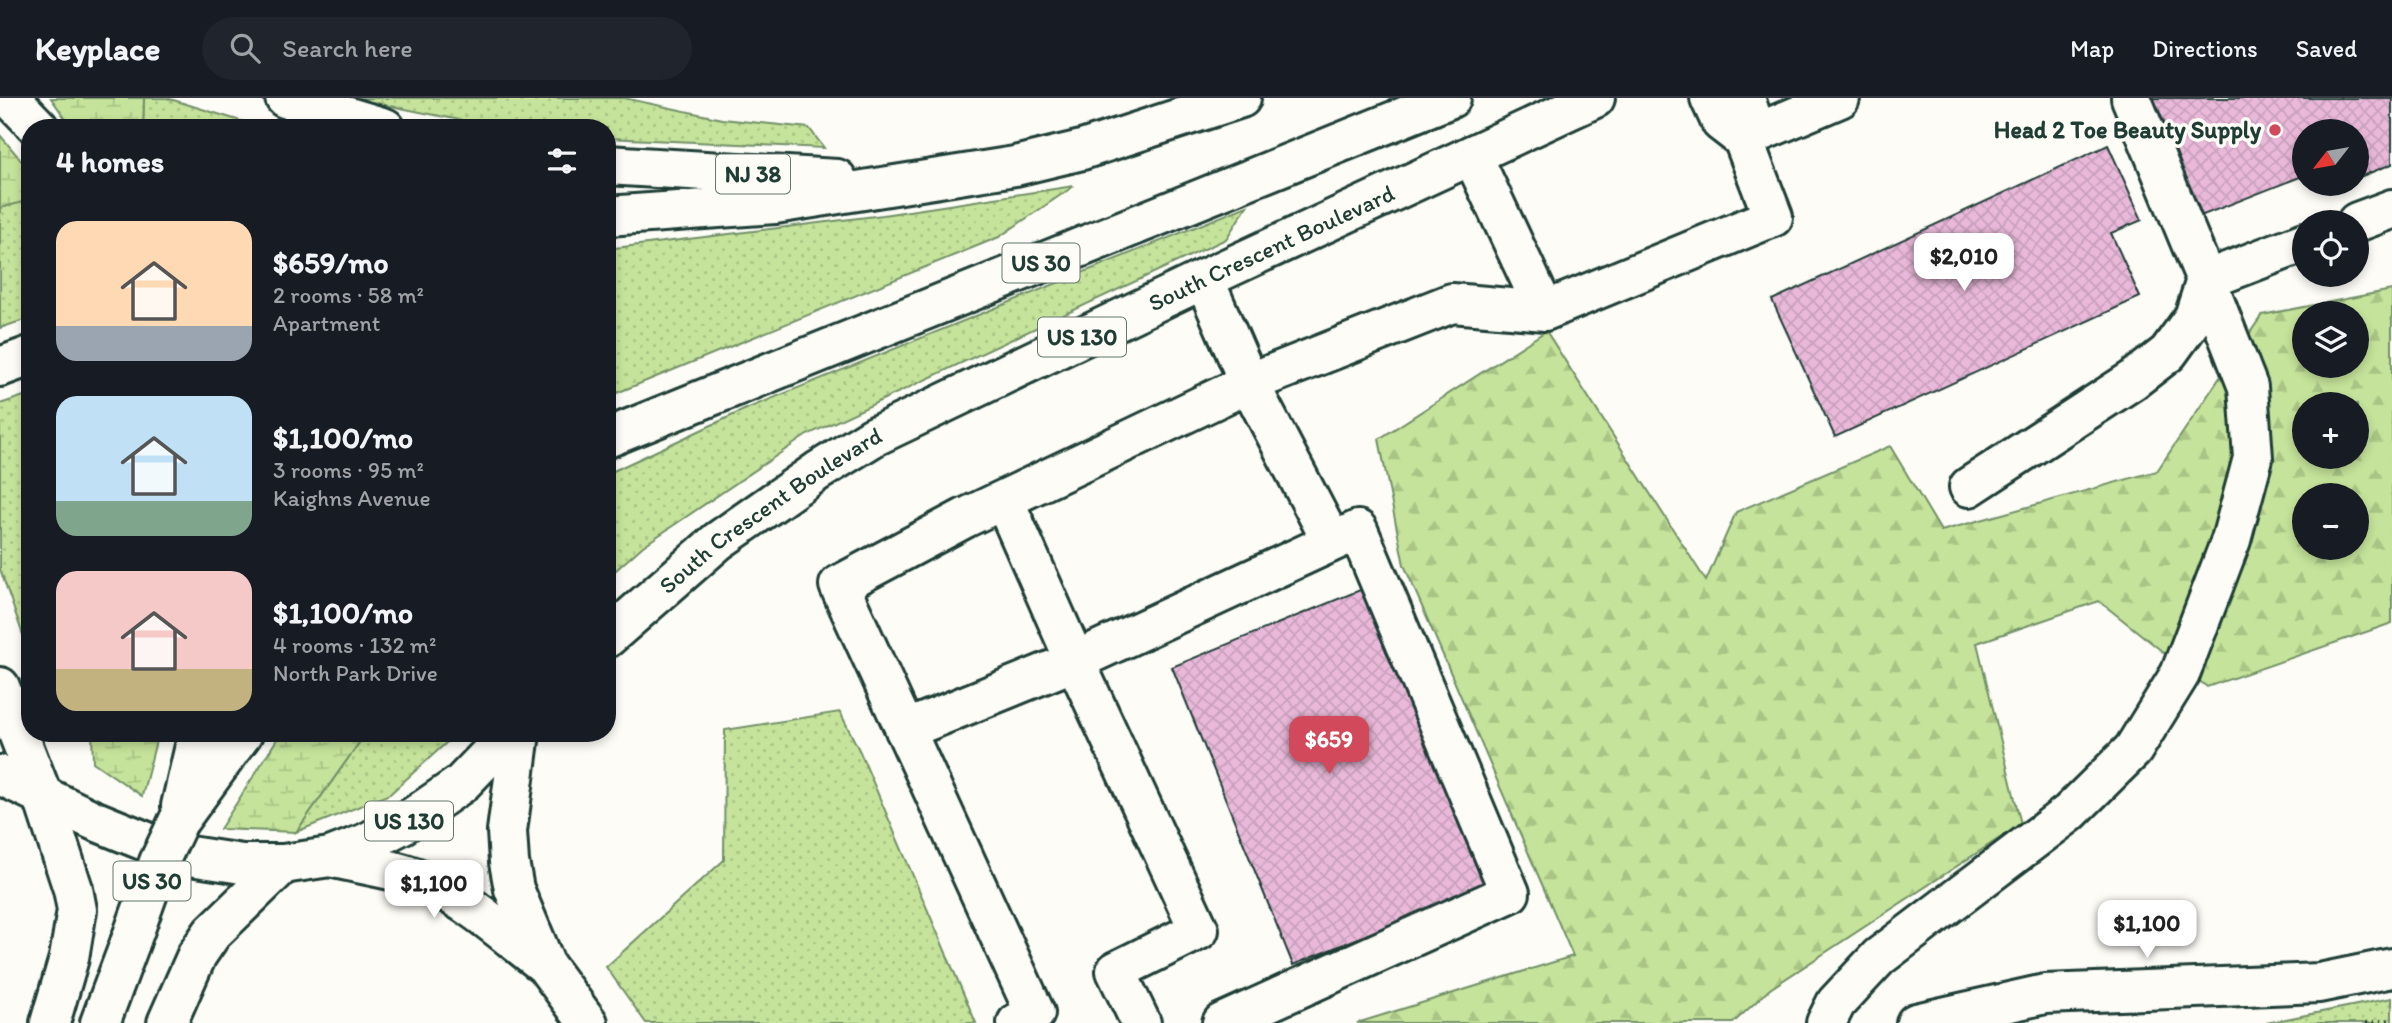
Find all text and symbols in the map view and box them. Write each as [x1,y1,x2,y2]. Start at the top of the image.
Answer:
search box [202,17,692,80]
text: Keyplace [35,29,160,68]
icon: search [226,29,264,67]
text: Search here [282,32,413,64]
text: Map [2070,34,2114,63]
text: Directions [2152,34,2258,63]
text: Saved [2296,34,2357,63]
place label: Head 2 Toe Beauty Supply [1994,115,2262,145]
north arrow [2292,119,2370,196]
map controls [2292,119,2369,560]
marker: Head 2 Toe Beauty Supply [2267,122,2283,138]
icon: filters [543,142,581,180]
text: 4 homes [56,143,164,180]
road number: NJ 38 [716,155,790,194]
street label: South Crescent Boulevard [1144,178,1399,317]
button: locate [2292,210,2369,287]
pin: $2,010 [1907,234,2021,293]
text: $2,010 [1930,242,1998,270]
text: $659/mo [273,244,389,281]
road number: US 30 [1002,244,1080,282]
icon: home [112,249,196,333]
text: 2 rooms · 58 m² [273,281,424,309]
button: layers [2292,301,2369,378]
text: Apartment [273,309,380,337]
road number: US 130 [1038,318,1126,356]
button: + [2292,392,2369,469]
text: $1,100/mo [273,419,413,456]
street label: South Crescent Boulevard [653,420,886,600]
icon: home [112,424,196,508]
text: 3 rooms · 95 m² [273,456,424,484]
button: − [2292,483,2369,560]
text: Kaighns Avenue [273,484,431,512]
text: $1,100/mo [273,594,413,631]
icon: home [112,599,196,683]
text: 4 rooms · 132 m² [273,631,436,659]
text: North Park Drive [273,659,438,687]
pin: $659 [1288,716,1370,776]
text: $659 [1305,725,1353,753]
road number: US 130 [365,802,453,841]
pin: $1,100 [377,860,491,920]
road number: US 30 [114,862,190,901]
text: $1,100 [401,869,467,897]
pin: $1,100 [2090,900,2204,960]
text: $1,100 [2114,909,2180,937]

